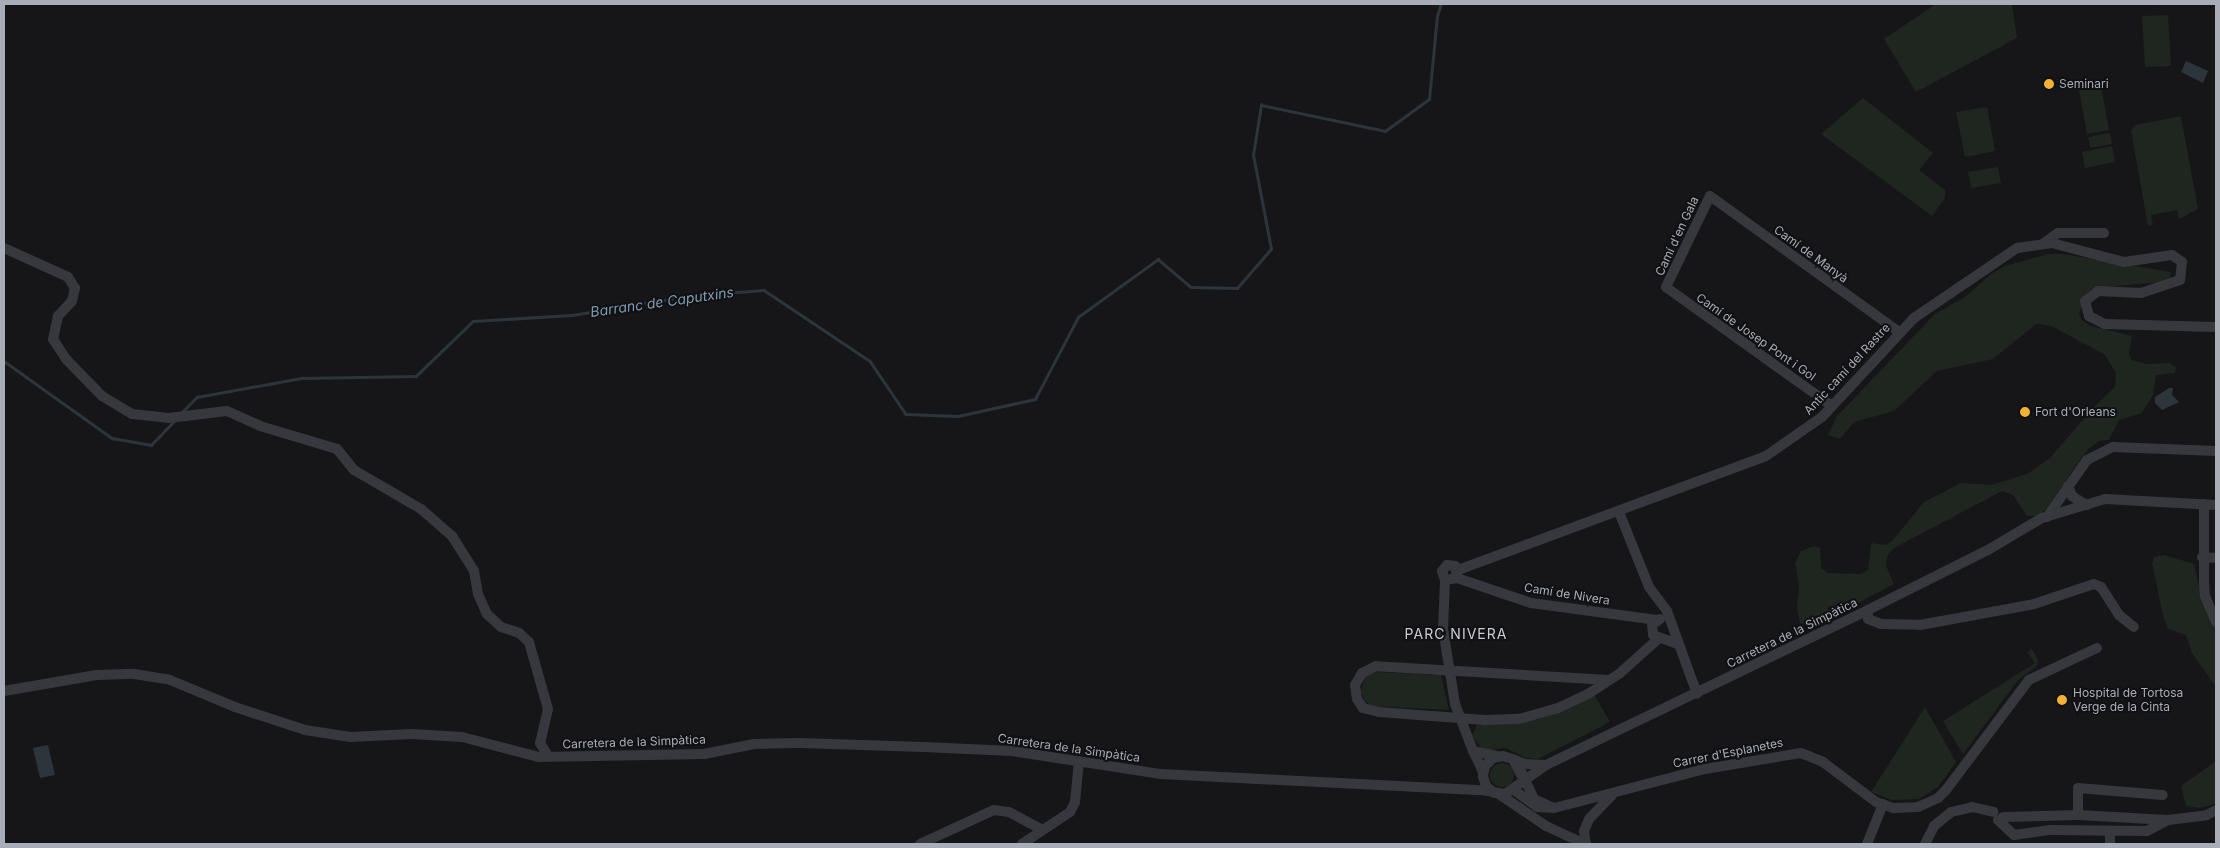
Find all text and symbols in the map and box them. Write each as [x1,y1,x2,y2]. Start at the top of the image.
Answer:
place label: Seminari [2059,77,2109,91]
marker: Seminari [2043,78,2055,90]
street label: Camí d'en Gala [1652,194,1702,278]
street label: Camí de Manyà [1771,222,1851,286]
water label: Barranc de Caputxins [589,284,735,320]
street label: Camí de Josep Pont i Gol [1693,290,1819,384]
street label: Antic camí del Rastre [1801,320,1893,418]
place label: Fort d'Orleans [2035,405,2116,419]
marker: Fort d'Orleans [2019,406,2031,418]
street label: Camí de Nivera [1523,580,1611,608]
street label: Carretera de la Simpàtica [1724,595,1860,671]
district label: PARC NIVERA [1403,626,1509,642]
place label: Hospital de Tortosa Verge de la Cinta [2073,686,2183,714]
marker: Hospital de Tortosa Verge de la Cinta [2055,693,2069,707]
street label: Carretera de la Simpàtica [997,731,1141,765]
street label: Carretera de la Simpàtica [562,732,706,752]
street label: Carrer d'Esplanetes [1672,735,1784,771]

